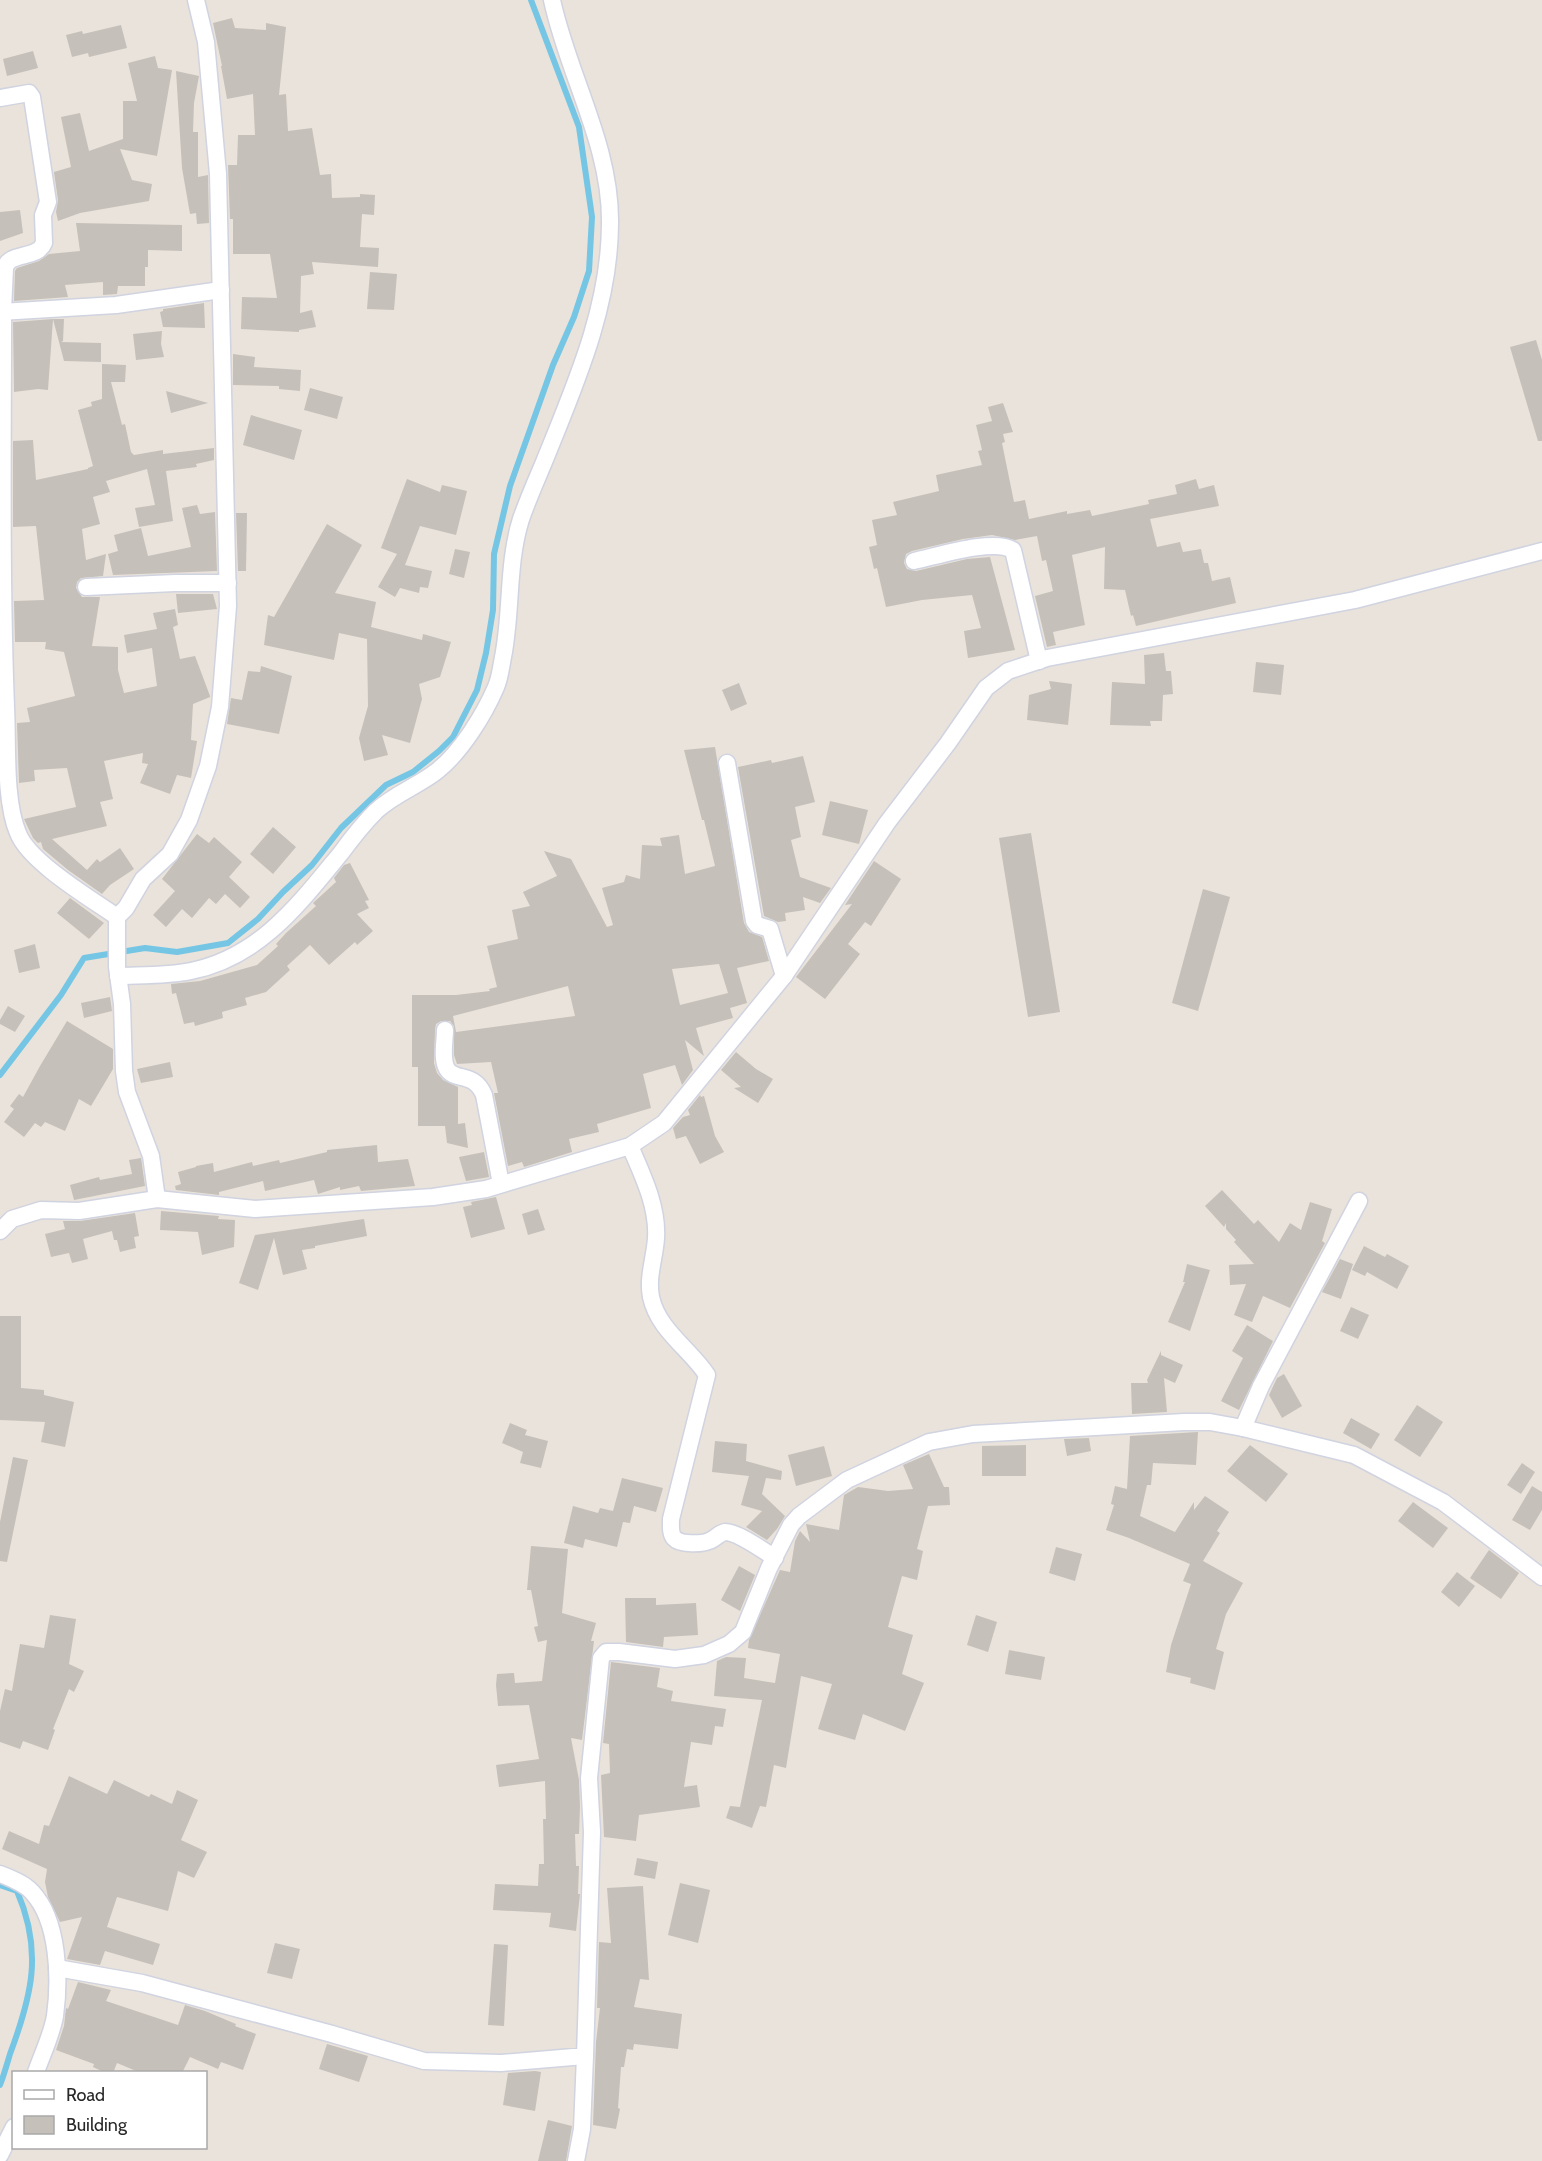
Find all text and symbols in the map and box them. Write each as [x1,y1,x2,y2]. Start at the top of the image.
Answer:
legend [12,2071,207,2149]
text: Road [66,2084,105,2106]
text: Building [66,2114,128,2136]

